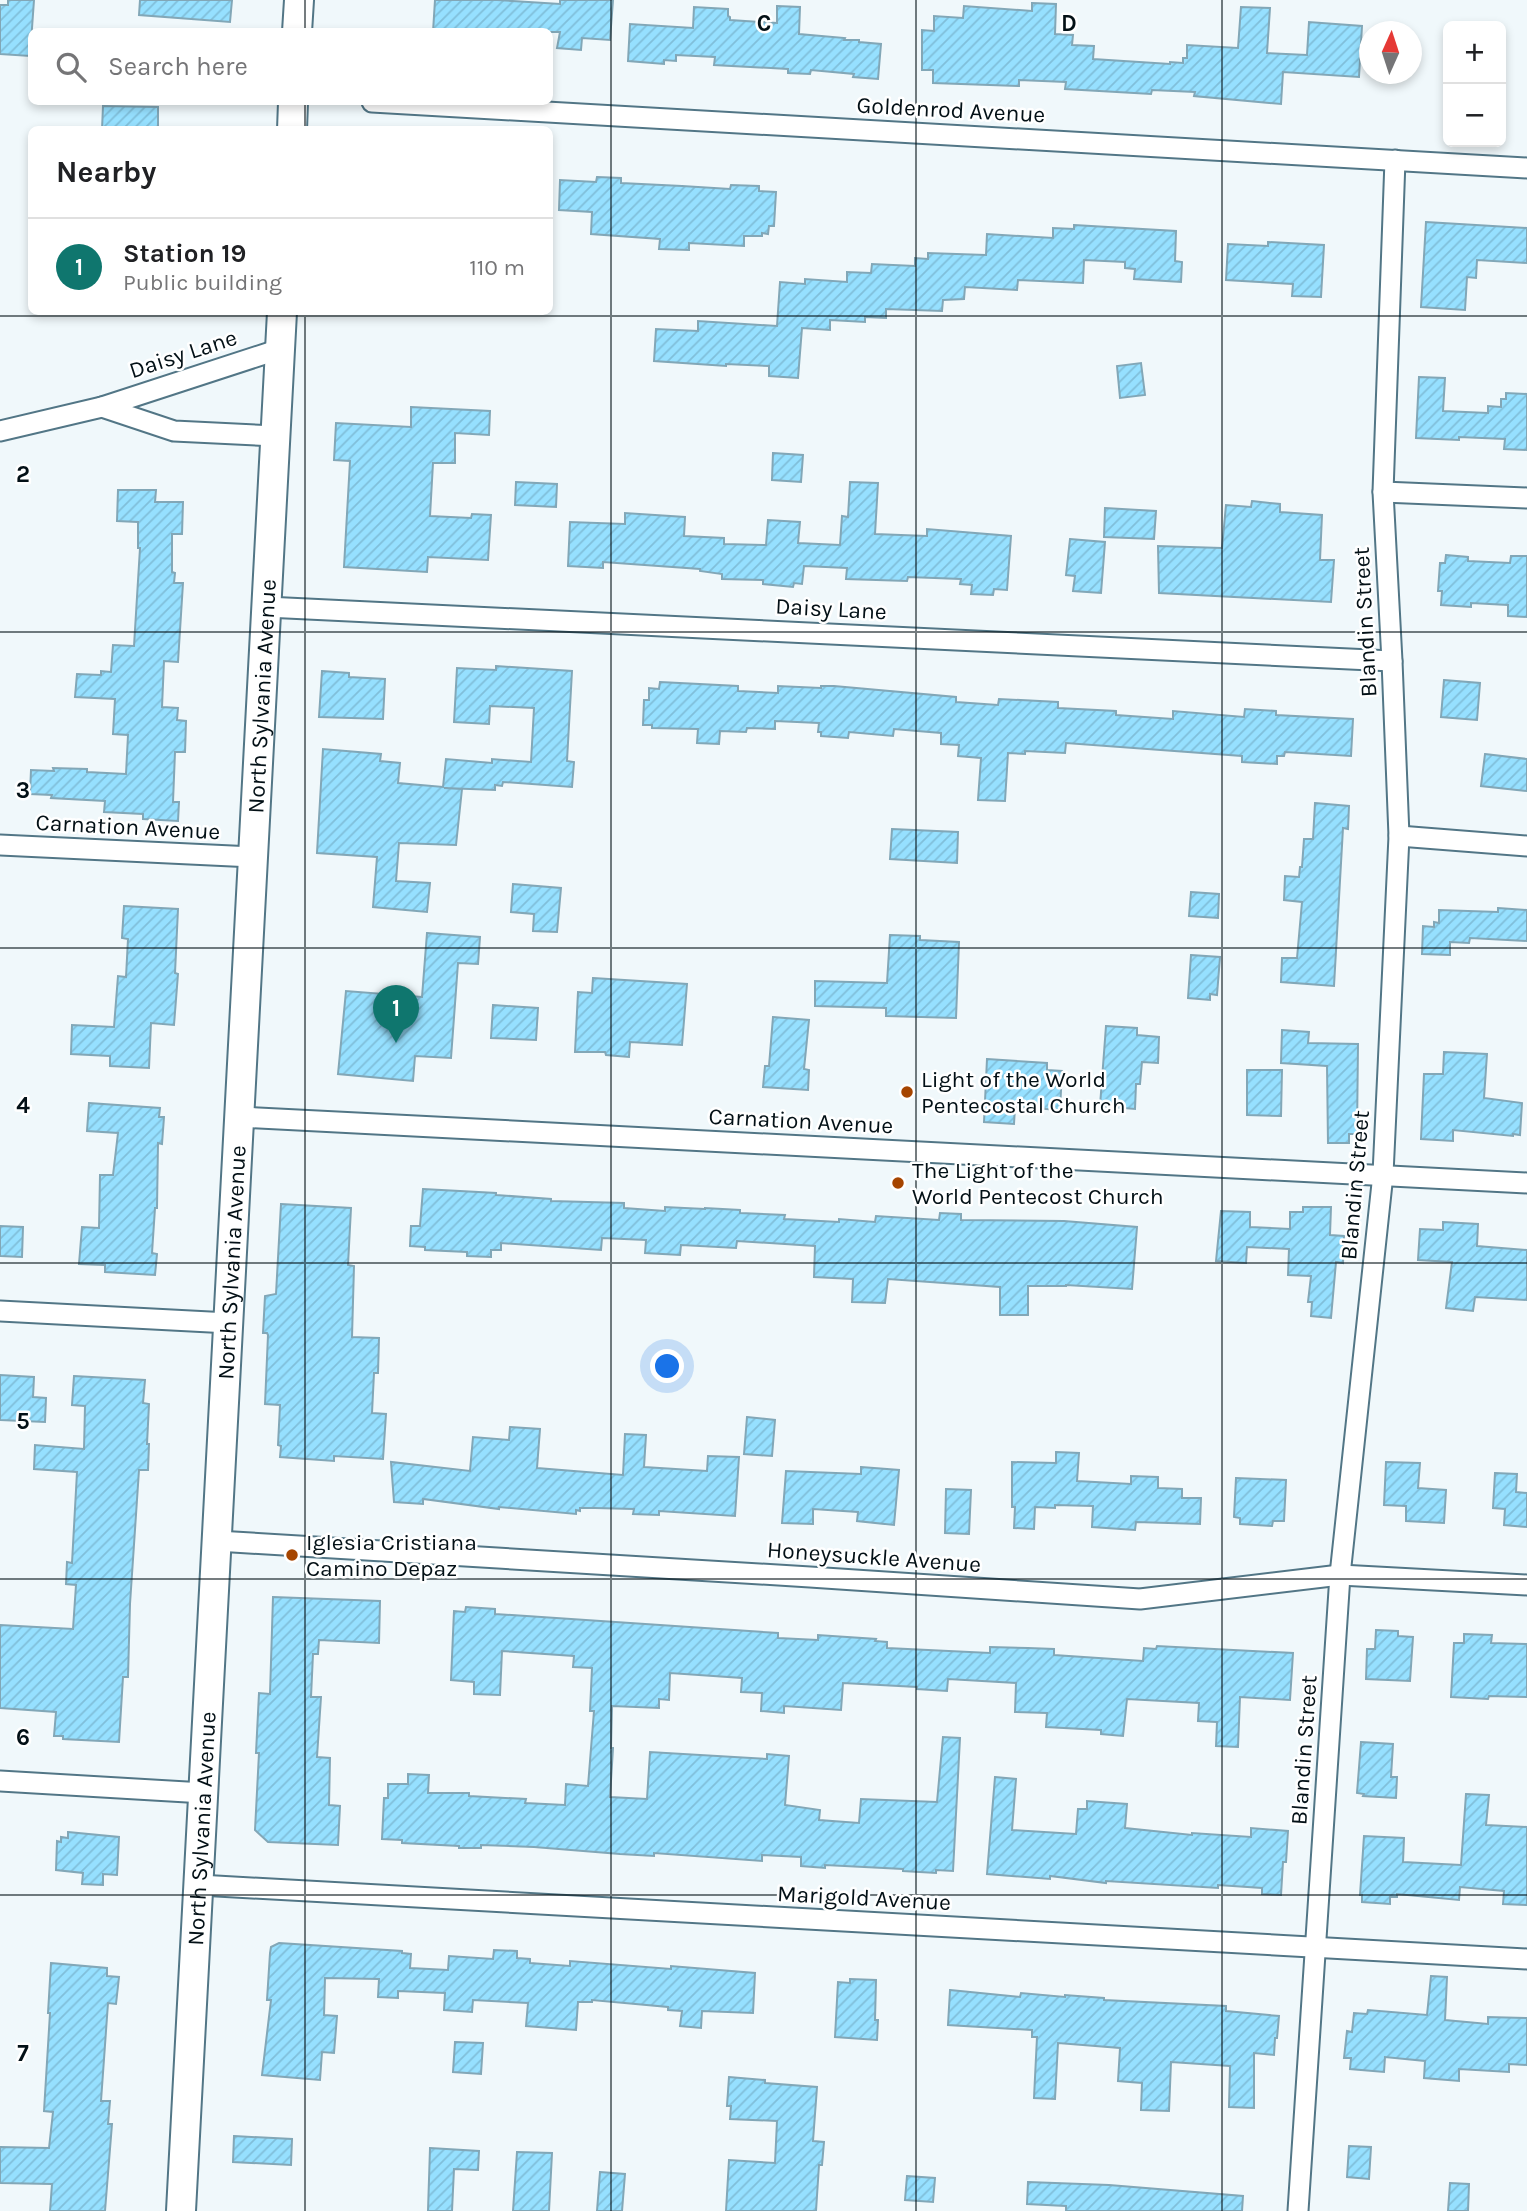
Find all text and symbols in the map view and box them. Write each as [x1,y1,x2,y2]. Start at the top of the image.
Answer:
text: C [757,10,771,37]
text: D [1061,10,1077,37]
north arrow [1359,21,1422,84]
map controls [1443,21,1506,147]
button: + [1443,21,1506,84]
search box [28,28,553,105]
icon: search [52,48,90,86]
text: Search here [108,51,248,82]
button: − [1443,84,1506,147]
street label: Goldenrod Avenue [856,92,1046,128]
text: Nearby [56,154,156,190]
text: Station 19 [123,238,246,269]
text: 1 [75,254,83,281]
text: 110 m [469,254,525,281]
text: Public building [123,269,282,296]
street label: Daisy Lane [126,324,240,384]
text: 2 [16,461,30,488]
street label: Blandin Street [1348,546,1382,698]
street label: North Sylvania Avenue [242,578,281,814]
street label: Daisy Lane [775,593,887,625]
text: 3 [16,777,30,804]
street label: Carnation Avenue [35,809,221,845]
pin: 1 [373,985,419,1043]
place label: Light of the World Pentecostal Church [921,1066,1126,1119]
marker: Light of the World Pentecostal Church [899,1084,915,1100]
text: 4 [16,1092,30,1119]
street label: Carnation Avenue [708,1103,894,1139]
street label: Blandin Street [1335,1109,1375,1261]
street label: North Sylvania Avenue [212,1144,251,1380]
place label: The Light of the World Pentecost Church [912,1157,1164,1210]
marker: The Light of the World Pentecost Church [890,1175,906,1191]
your location [650,1349,684,1383]
text: 5 [16,1408,30,1435]
place label: Iglesia Cristiana Camino Depaz [306,1529,477,1582]
street label: Honeysuckle Avenue [766,1536,982,1578]
marker: Iglesia Cristiana Camino Depaz [284,1547,300,1563]
street label: Blandin Street [1285,1674,1323,1826]
street label: North Sylvania Avenue [182,1711,221,1946]
text: 6 [16,1724,30,1751]
street label: Marigold Avenue [776,1880,952,1916]
text: 7 [17,2040,29,2067]

